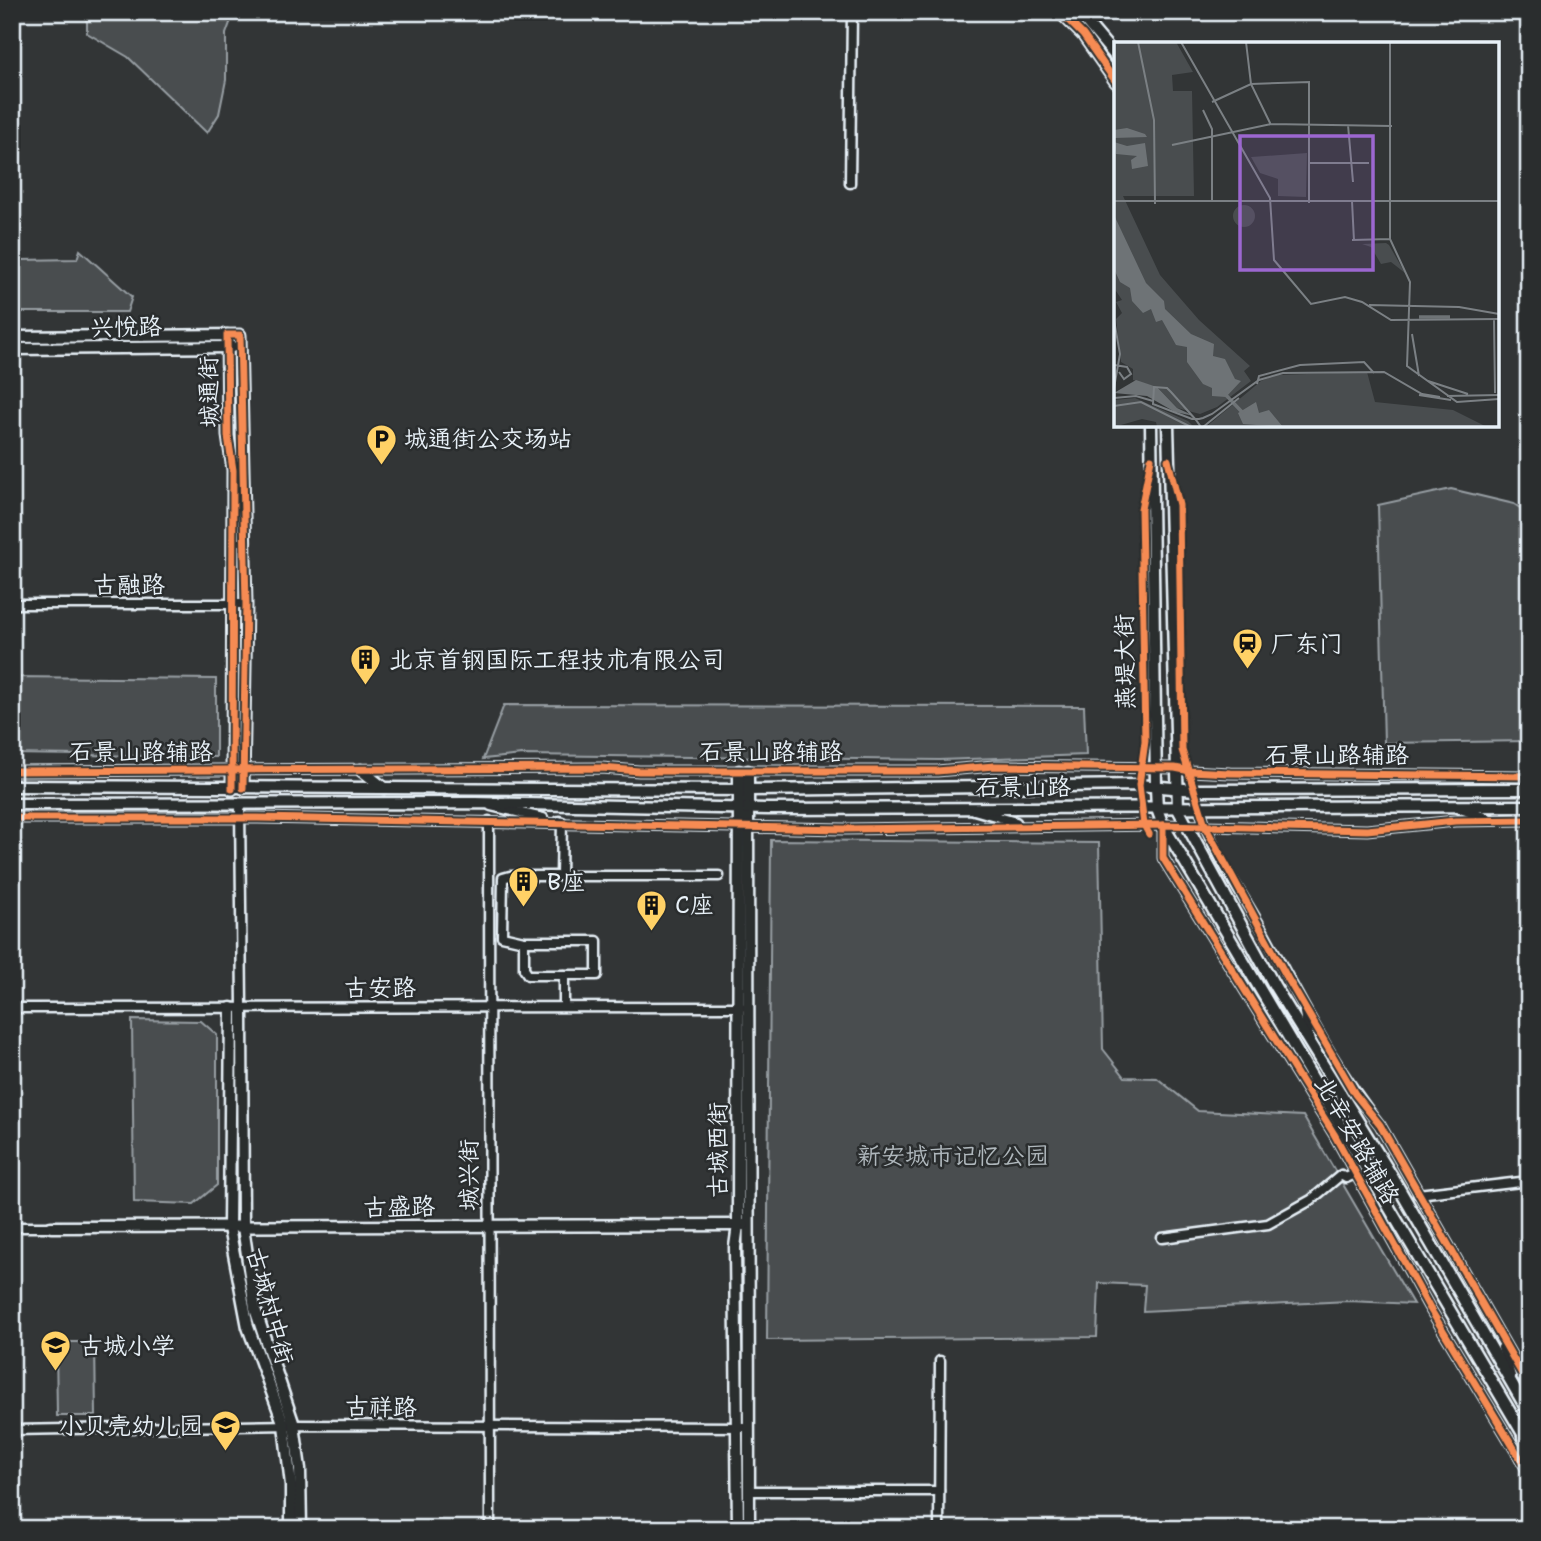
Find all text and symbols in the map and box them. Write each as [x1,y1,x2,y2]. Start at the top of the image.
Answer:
inset map [1114,42,1499,427]
street label: 兴悦路 [90,310,162,344]
street label: 城通街 [192,356,226,428]
parking icon: 城通街公交场站 [364,422,398,466]
place label: 城通街公交场站 [404,423,572,455]
street label: 古融路 [93,569,165,601]
street label: 燕堤大街 [1108,614,1142,710]
station icon: 厂东门 [1231,627,1265,671]
place label: 厂东门 [1271,628,1343,660]
building icon: 北京首钢国际工程技术有限公司 [349,643,383,687]
place label: 北京首钢国际工程技术有限公司 [389,644,725,676]
street label: 石景山路辅路 [69,736,213,768]
street label: 石景山路辅路 [699,736,843,768]
street label: 石景山路辅路 [1265,739,1409,771]
street label: 石景山路 [975,771,1071,803]
building icon: B座 [507,865,541,909]
place label: B座 [547,866,585,898]
building icon: C座 [635,888,669,932]
place label: C座 [675,889,714,921]
street label: 古安路 [344,972,416,1004]
street label: 北辛安路辅路 [1307,1070,1407,1210]
street label: 古城西街 [702,1102,734,1198]
street label: 城兴街 [453,1139,485,1211]
park label: 新安城市记忆公园 [857,1140,1049,1172]
street label: 古盛路 [363,1190,435,1224]
street label: 古城村中街 [239,1244,301,1368]
school or university icon: 古城小学 [39,1329,73,1373]
place label: 古城小学 [79,1330,175,1362]
street label: 古祥路 [345,1390,417,1424]
school or university icon: 小贝壳幼儿园 [209,1409,243,1453]
place label: 小贝壳幼儿园 [59,1410,203,1442]

